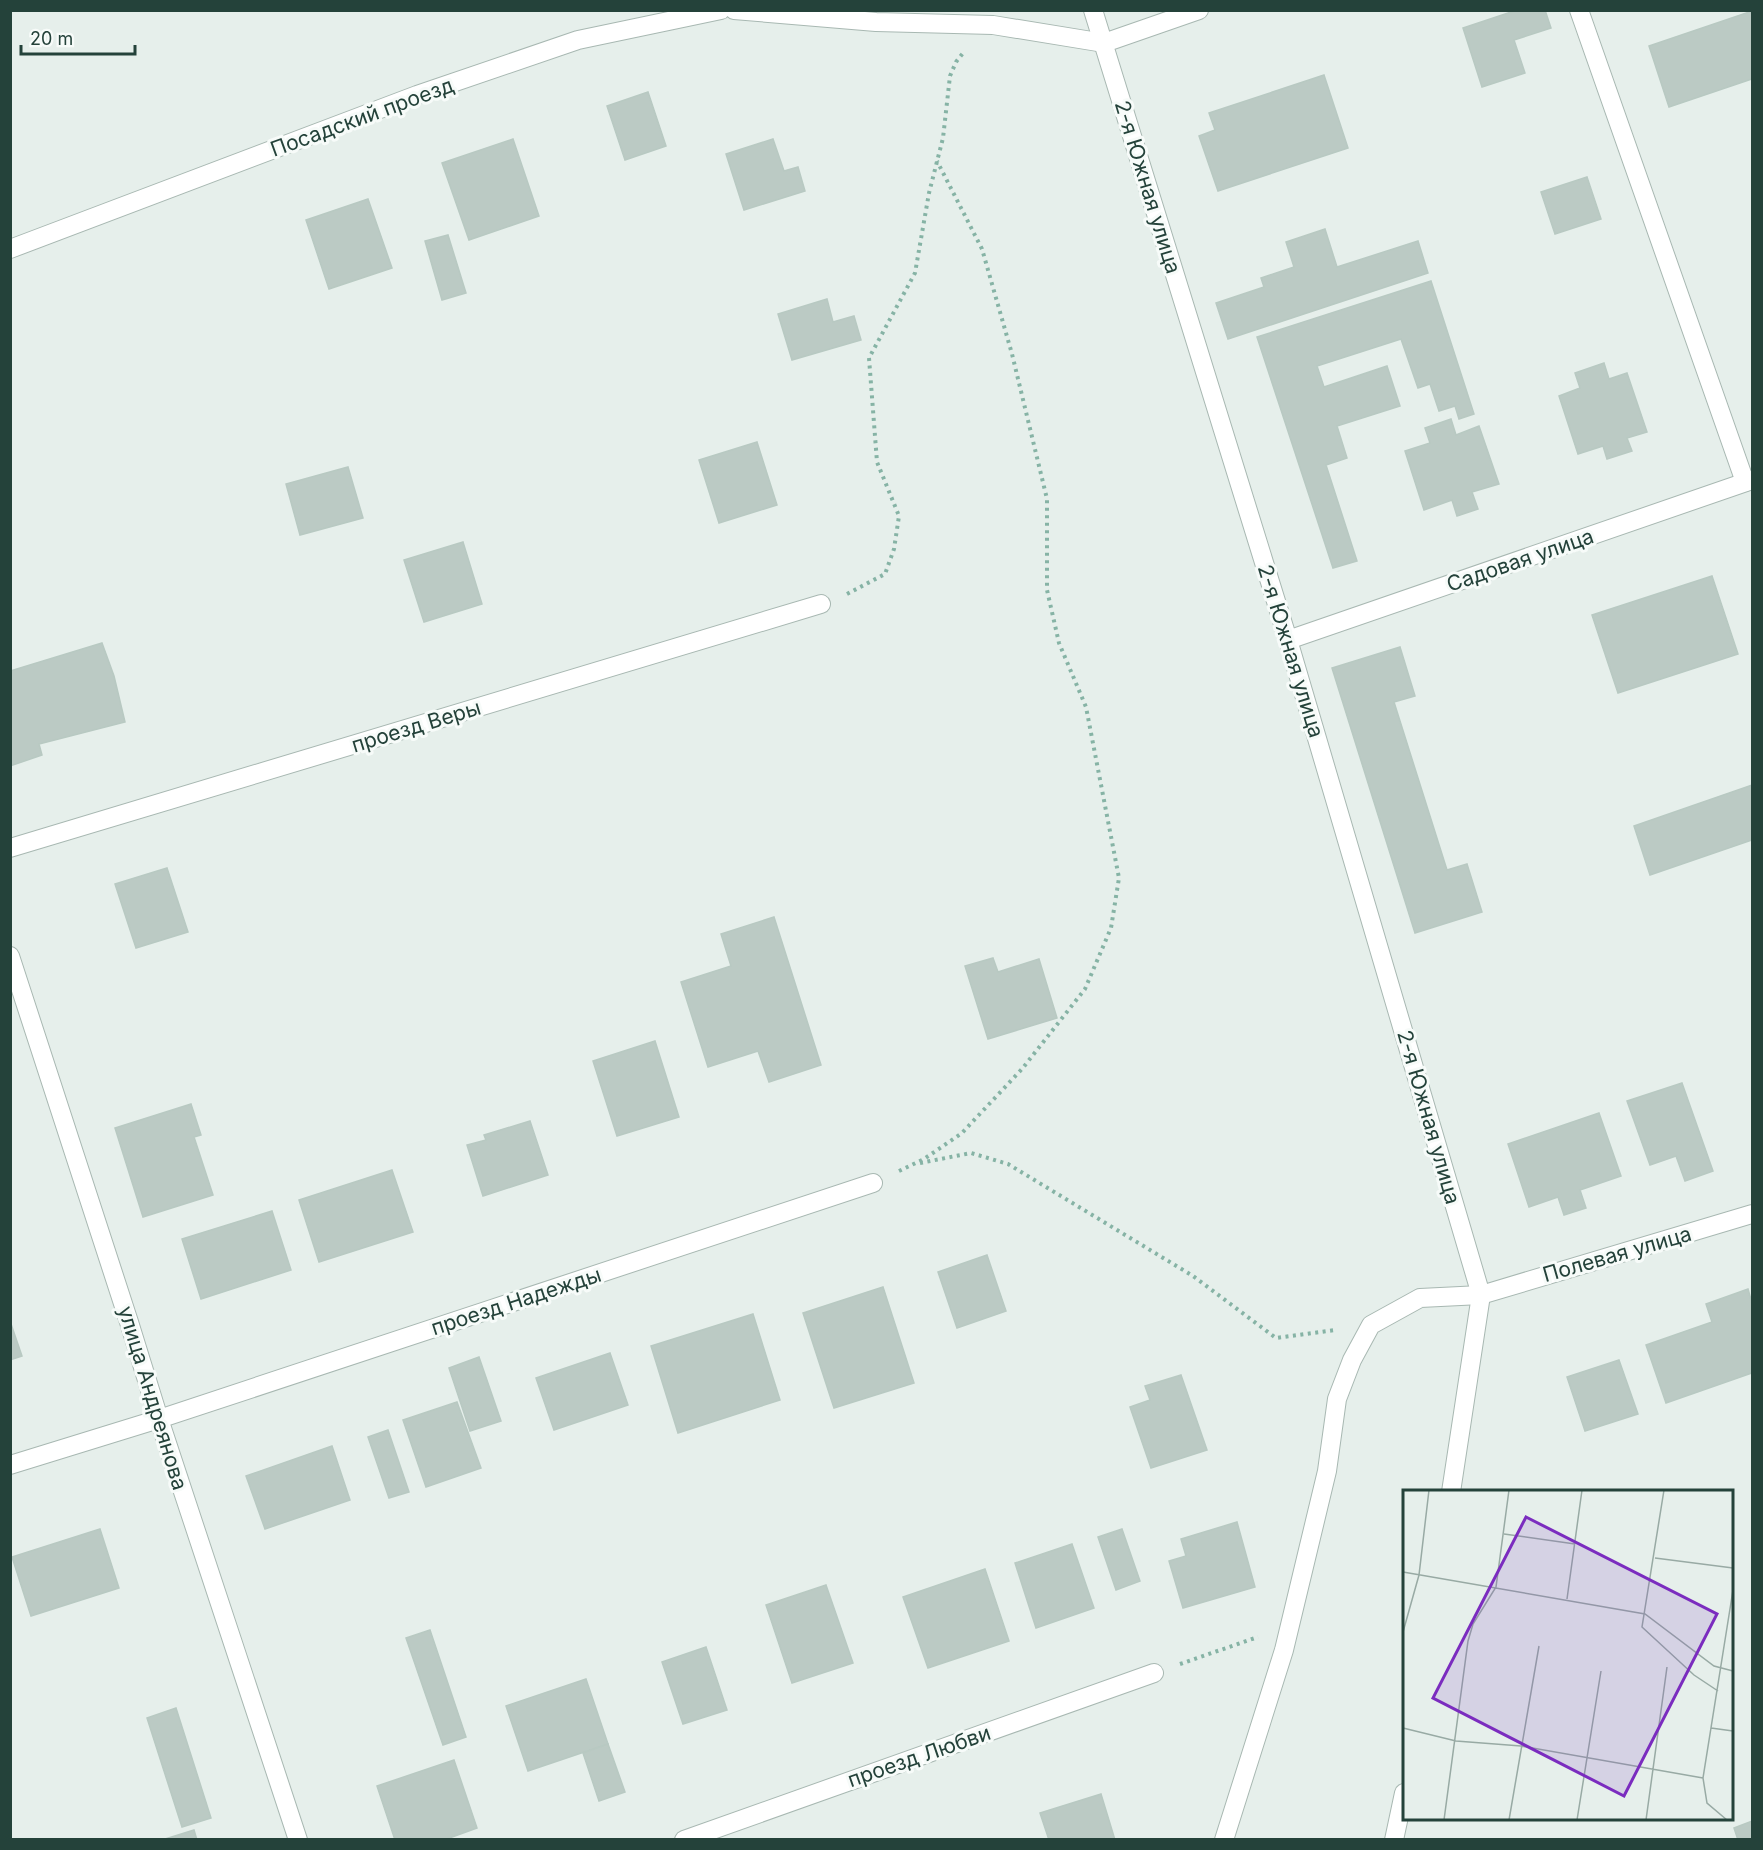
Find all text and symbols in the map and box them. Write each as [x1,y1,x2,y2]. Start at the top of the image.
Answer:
scale bar [21,18,135,56]
text: 20 m [30,28,73,49]
street label: Посадский проезд [267,72,457,162]
street label: 2-я Южная улица [1110,97,1186,277]
street label: Садовая улица [1443,523,1597,597]
street label: 2-я Южная улица [1253,561,1329,741]
street label: проезд Веры [348,694,484,758]
street label: 2-я Южная улица [1392,1027,1466,1207]
street label: Полевая улица [1540,1221,1694,1287]
street label: проезд Надежды [428,1262,604,1340]
street label: улица Андреянова [113,1303,193,1493]
inset map [1403,1490,1733,1820]
street label: проезд Любви [844,1720,994,1792]

